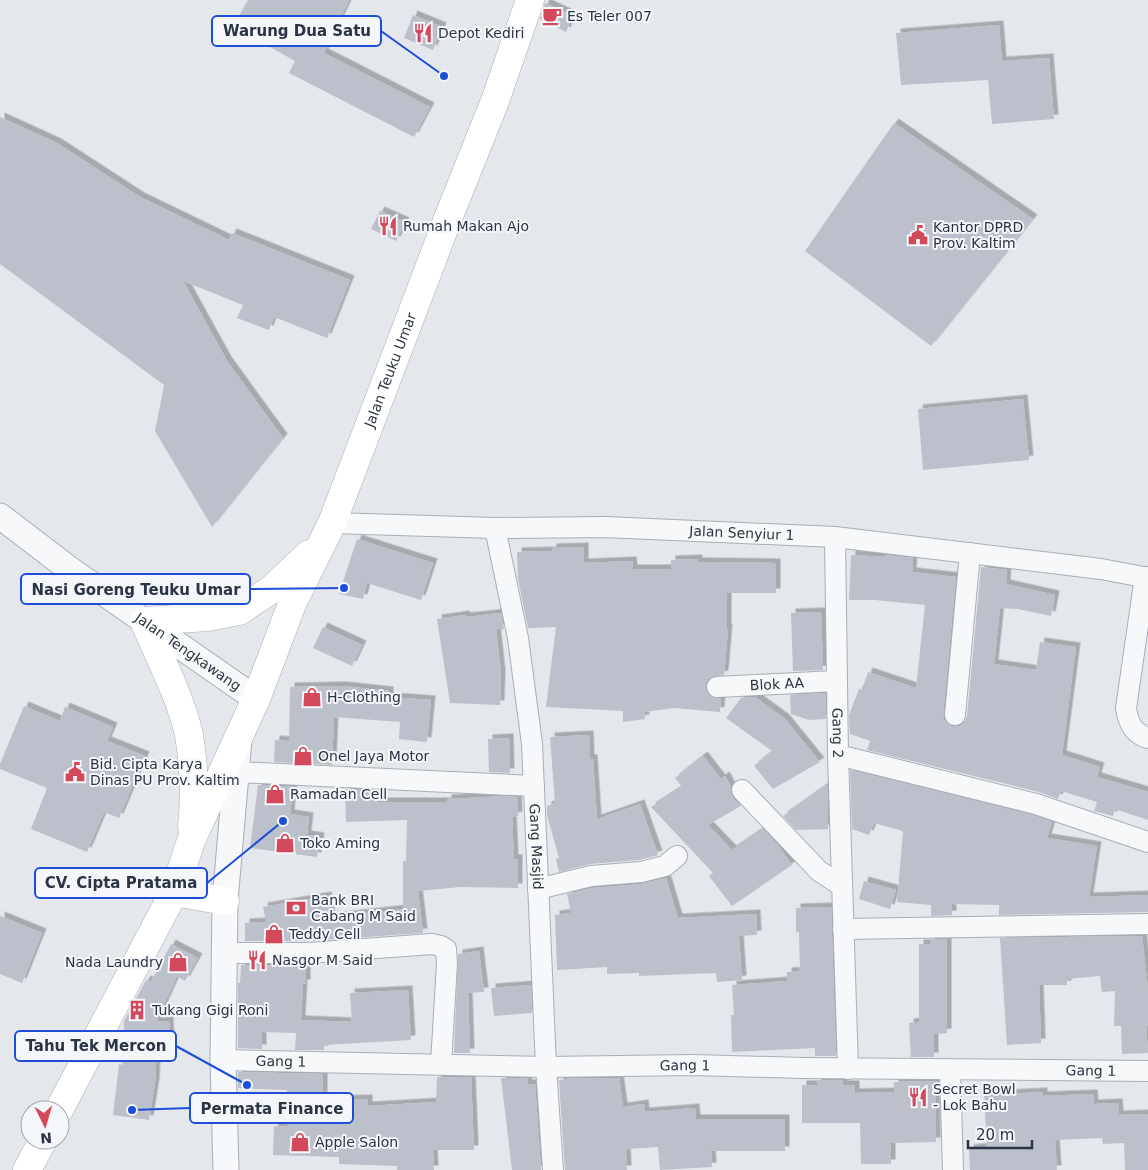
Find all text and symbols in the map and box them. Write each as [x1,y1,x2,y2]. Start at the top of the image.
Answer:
cafe icon: Es Teler 007 [541,5,563,27]
place label: Es Teler 007 [567,8,652,24]
callout: Warung Dua Satu [212,16,381,46]
text: Warung Dua Satu [223,22,371,40]
restaurant icon: Depot Kediri [412,22,434,44]
place label: Depot Kediri [438,25,524,41]
restaurant icon: Rumah Makan Ajo [377,215,399,237]
place label: Rumah Makan Ajo [403,218,529,234]
place label: Kantor DPRD Prov. Kaltim [933,219,1023,251]
public building icon: Kantor DPRD Prov. Kaltim [907,224,929,246]
street label: Jalan Teuku Umar [361,310,419,431]
street label: Jalan Senyiur 1 [688,523,795,543]
callout: Nasi Goreng Teuku Umar [21,574,250,604]
text: Nasi Goreng Teuku Umar [31,581,241,599]
street label: Jalan Tengkawang [131,609,244,694]
street label: Blok AA [749,675,805,693]
shop icon: H-Clothing [301,686,323,708]
place label: H-Clothing [327,689,401,705]
street label: Gang 2 [829,708,846,758]
shop icon: Onel Jaya Motor [292,745,314,767]
place label: Onel Jaya Motor [318,748,430,764]
place label: Bid. Cipta Karya Dinas PU Prov. Kaltim [90,756,240,788]
public building icon: Bid. Cipta Karya Dinas PU Prov. Kaltim [64,761,86,783]
shop icon: Ramadan Cell [264,783,286,805]
place label: Ramadan Cell [290,786,387,802]
street label: Gang Masjid [527,803,546,890]
shop icon: Toko Aming [274,832,296,854]
place label: Toko Aming [299,835,380,851]
callout: CV. Cipta Pratama [35,868,207,898]
text: CV. Cipta Pratama [45,874,197,892]
place label: Bank BRI Cabang M Said [311,892,416,924]
bank icon: Bank BRI Cabang M Said [285,897,307,919]
shop icon: Teddy Cell [263,923,285,945]
place label: Teddy Cell [288,926,360,942]
restaurant icon: Nasgor M Said [246,949,268,971]
shop icon: Nada Laundry [167,951,189,973]
place label: Nasgor M Said [272,952,373,968]
place label: Nada Laundry [65,954,163,970]
building icon: Tukang Gigi Roni [126,999,148,1021]
place label: Tukang Gigi Roni [151,1002,268,1018]
callout: Tahu Tek Mercon [15,1031,176,1061]
text: Tahu Tek Mercon [26,1037,166,1055]
street label: Gang 1 [256,1053,306,1070]
street label: Gang 1 [660,1057,710,1073]
street label: Gang 1 [1065,1062,1116,1079]
place label: Secret Bowl - Lok Bahu [933,1081,1016,1113]
restaurant icon: Secret Bowl - Lok Bahu [907,1086,929,1108]
callout: Permata Finance [190,1093,353,1123]
north arrow [20,1100,70,1150]
text: Permata Finance [201,1100,343,1118]
scale bar [968,1118,1032,1150]
text: 20 m [976,1126,1014,1144]
text: N [40,1129,53,1146]
shop icon: Apple Salon [289,1131,311,1153]
place label: Apple Salon [315,1134,398,1150]

